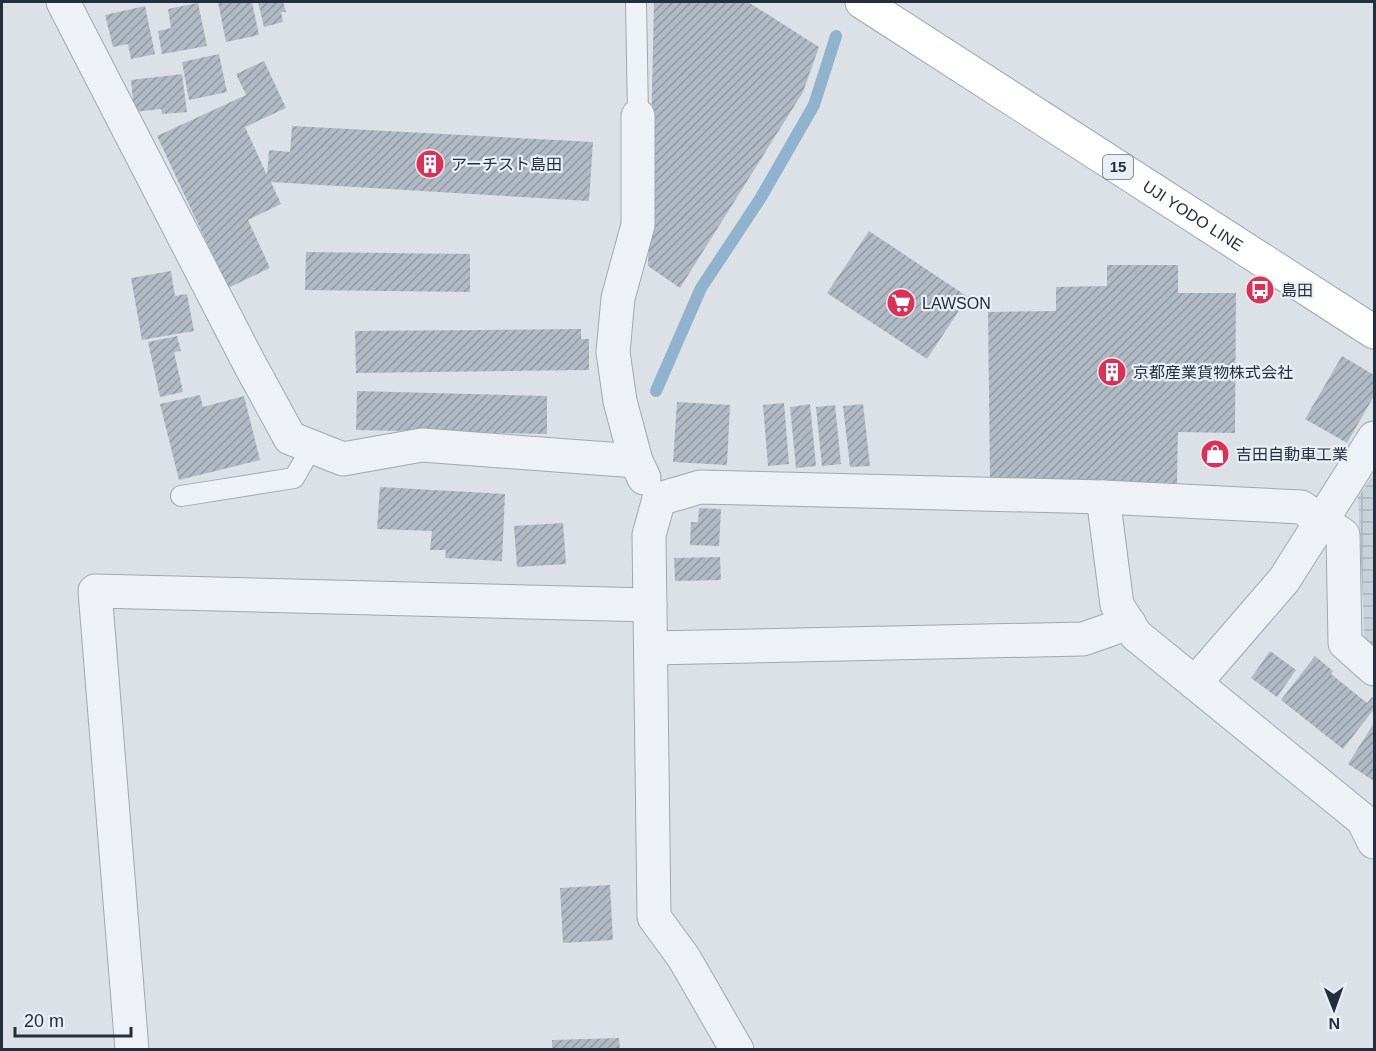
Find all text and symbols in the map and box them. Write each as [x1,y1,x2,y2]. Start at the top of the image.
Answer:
building icon: アーチスト島田 [414,148,446,180]
road number: 15 [1103,155,1133,179]
place label: アーチスト島田 [451,156,562,173]
street label: UJI YODO LINE [1140,177,1246,254]
bus stop icon: 島田 [1244,274,1276,306]
place label: 島田 [1281,282,1313,299]
supermarket icon: LAWSON [885,287,917,319]
place label: LAWSON [922,295,991,312]
building icon: 京都産業貨物株式会社 [1096,356,1128,388]
place label: 京都産業貨物株式会社 [1133,364,1293,381]
shop icon: 吉田自動車工業 [1199,438,1231,470]
place label: 吉田自動車工業 [1236,446,1348,463]
north arrow [1304,979,1364,1039]
scale bar [15,1000,130,1038]
text: 20 m [24,1011,64,1031]
text: N [1328,1015,1340,1032]

